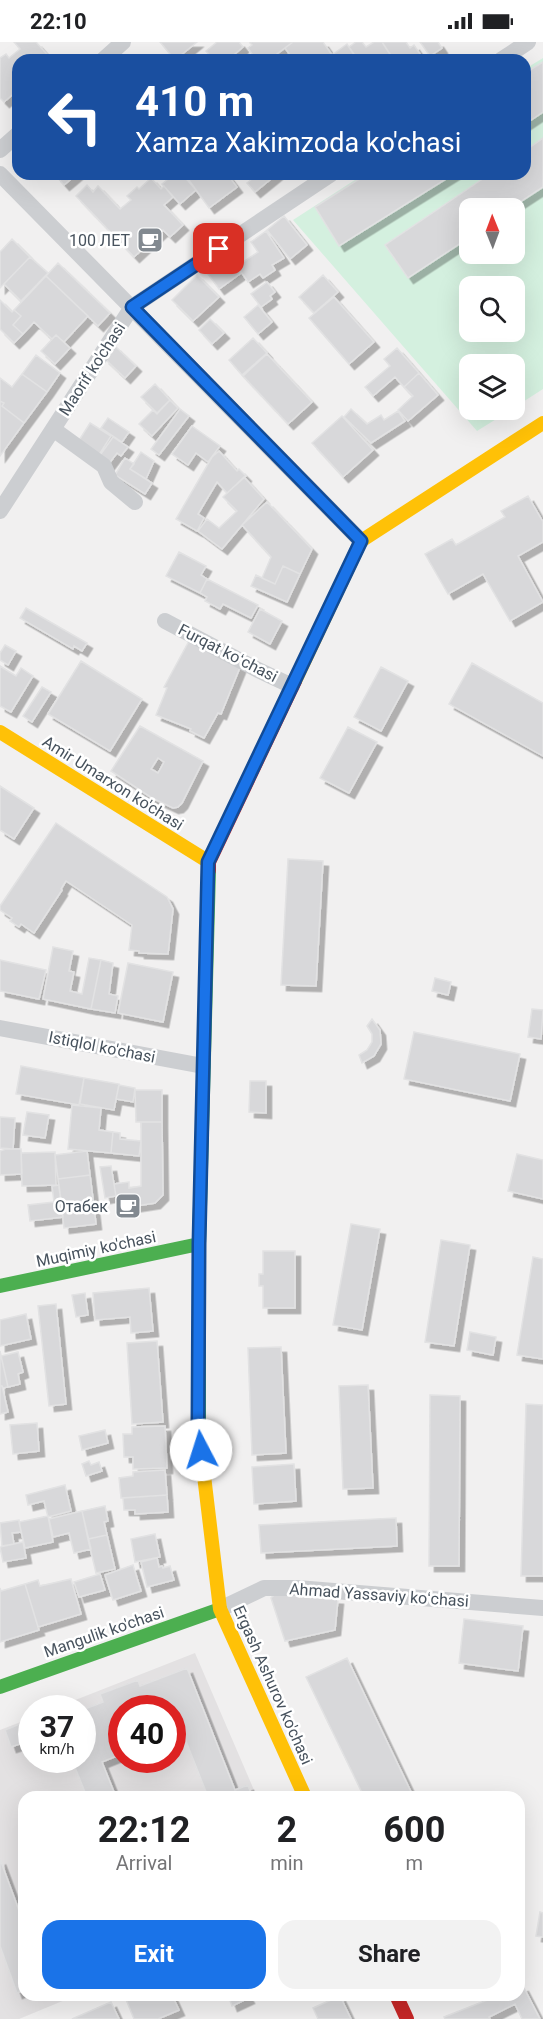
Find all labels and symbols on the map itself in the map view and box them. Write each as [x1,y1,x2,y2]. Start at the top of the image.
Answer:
north arrow [459,198,525,264]
pin [193,223,244,274]
cafe icon: 100 ЛЕТ [135,225,165,255]
place label: 100 ЛЕТ [69,231,130,250]
street label: Maorif ko'chasi [55,319,129,419]
street label: Furqat koʻchasi [175,620,281,686]
street label: Amir Umarxon ko'chasi [39,732,187,834]
street label: Istiqlol ko'chasi [47,1027,157,1067]
cafe icon: Отабек [113,1191,143,1221]
place label: Отабек [55,1197,108,1216]
street label: Muqimiy ko'chasi [34,1227,158,1271]
position arrow [169,1418,233,1482]
street label: Ahmad Yassaviy koʻchasi [289,1579,469,1611]
street label: Mangulik ko'chasi [41,1603,167,1661]
street label: Ergash Ashurov ko'chasi [229,1603,317,1767]
speed limit sign: 40 [108,1695,186,1773]

